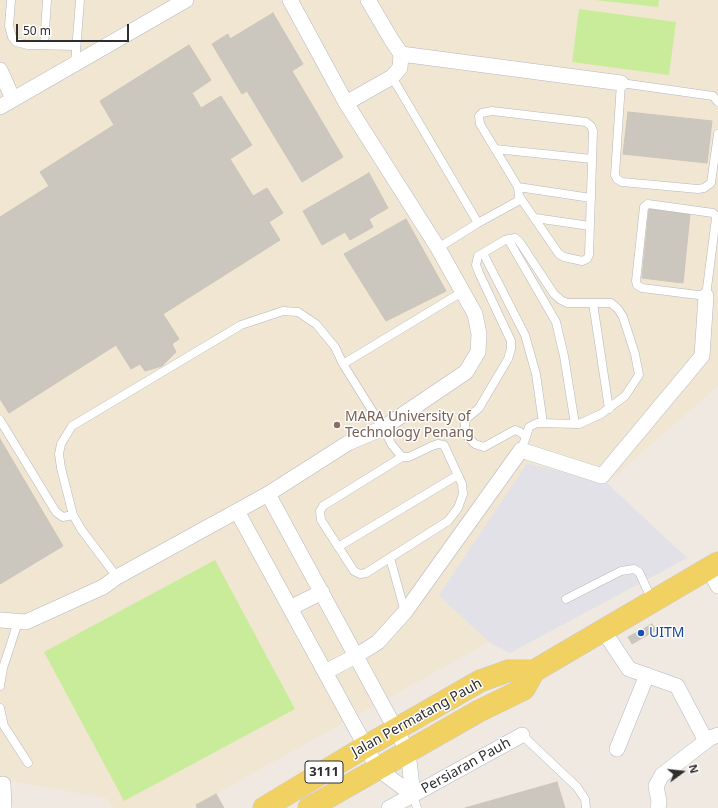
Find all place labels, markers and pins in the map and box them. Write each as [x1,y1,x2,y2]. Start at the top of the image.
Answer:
place label: MARA University of Technology Penang [345,409,474,442]
marker: MARA University of Technology Penang [332,420,342,430]
place label: UITM [649,625,684,641]
marker: UITM [636,628,646,638]

